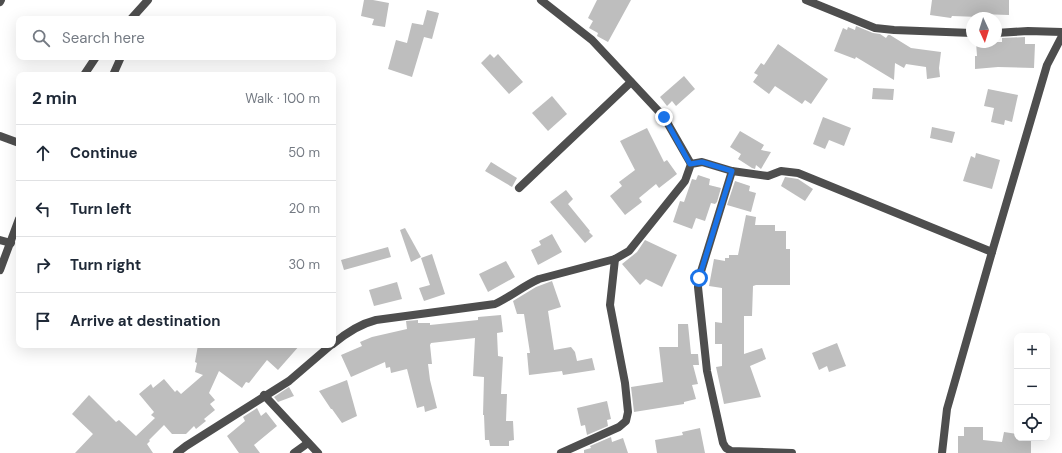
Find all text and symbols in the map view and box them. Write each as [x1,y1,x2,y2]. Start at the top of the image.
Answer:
north arrow [966,12,1002,48]
search box [16,16,336,60]
icon: search [30,27,52,49]
text: Search here [62,28,145,48]
text: 2 min [32,87,77,109]
text: Walk · 100 m [245,90,320,107]
route end [655,108,673,126]
icon: ahead [32,142,54,164]
text: Continue [70,143,138,163]
text: 50 m [288,144,320,161]
icon: left [32,198,54,220]
text: Turn left [70,199,131,219]
text: 20 m [289,200,320,217]
icon: right [32,254,54,276]
text: Turn right [70,255,141,275]
text: 30 m [288,256,320,273]
route start [690,269,708,287]
icon: arrive [32,310,54,332]
text: Arrive at destination [70,311,221,331]
map controls [1014,333,1050,441]
button: + [1014,333,1050,369]
button: − [1014,369,1050,405]
button: locate [1014,405,1050,441]

